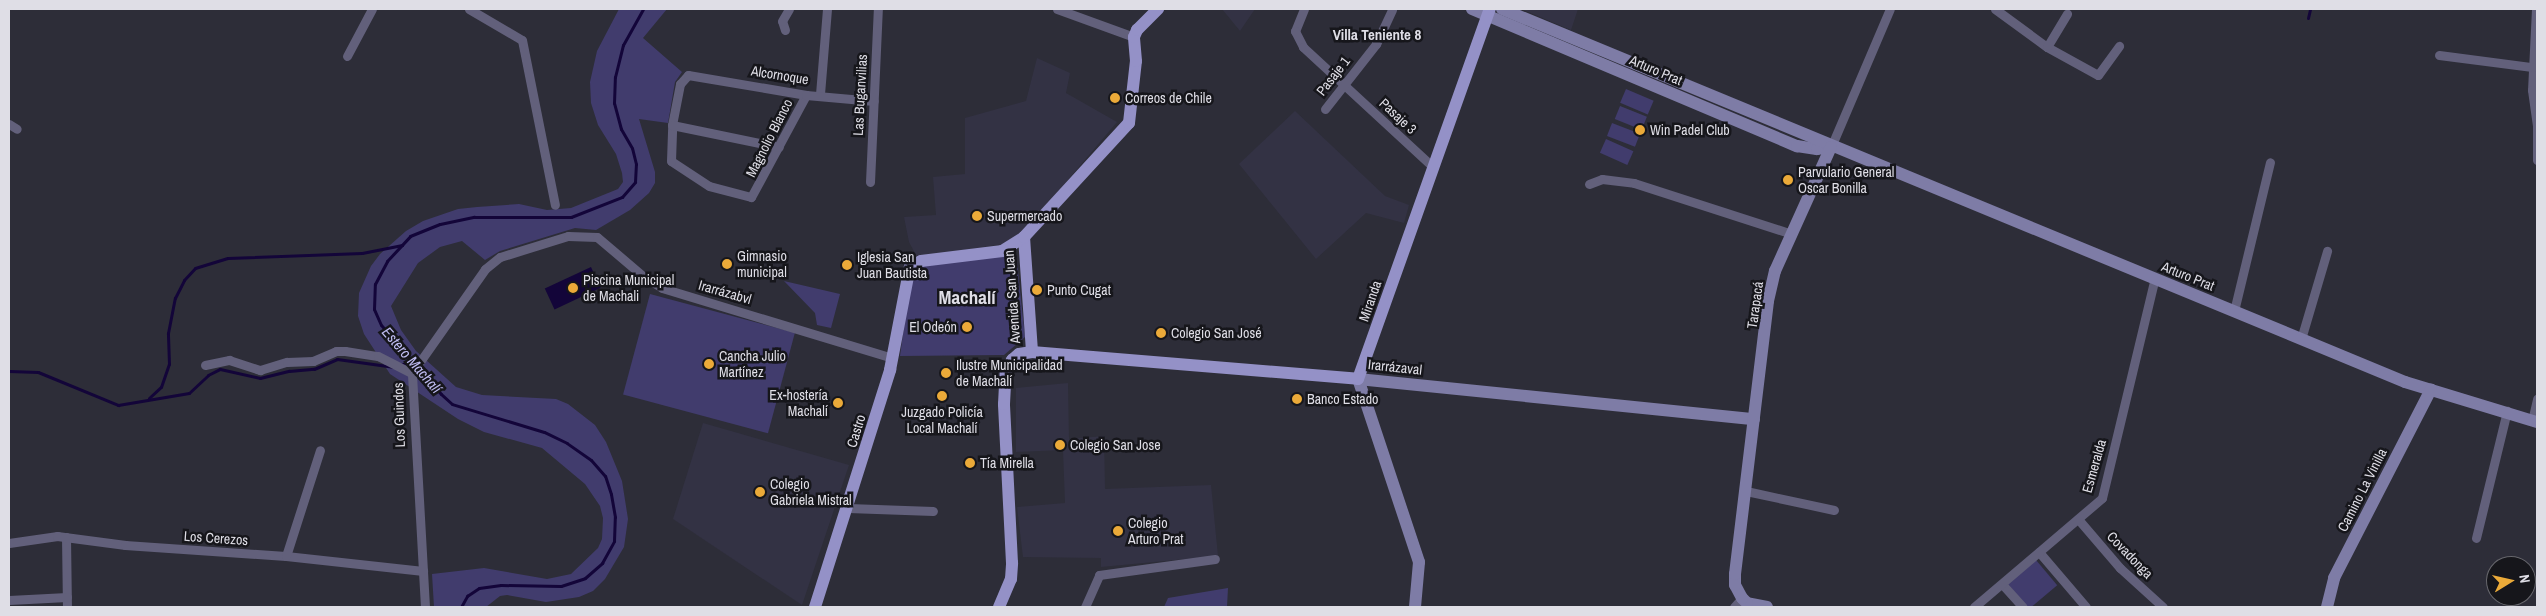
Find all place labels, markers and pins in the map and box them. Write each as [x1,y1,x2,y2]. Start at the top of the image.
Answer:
place label: Correos de Chile [1125,90,1212,106]
marker: Correos de Chile [1109,92,1121,104]
place label: Win Padel Club [1650,122,1730,138]
marker: Win Padel Club [1634,124,1646,136]
place label: Parvulario General Oscar Bonilla [1798,164,1894,196]
marker: Parvulario General Oscar Bonilla [1782,174,1794,186]
place label: Supermercado [987,208,1062,224]
marker: Supermercado [971,210,983,222]
place label: Gimnasio municipal [737,248,787,280]
place label: Iglesia San Juan Bautista [857,249,927,282]
marker: Gimnasio municipal [721,258,733,270]
marker: Iglesia San Juan Bautista [841,259,853,271]
place label: Piscina Municipal de Machali [583,272,674,304]
marker: Piscina Municipal de Machali [567,282,579,294]
place label: Punto Cugat [1047,282,1111,298]
marker: Punto Cugat [1031,284,1043,296]
place label: El Odeón [909,319,957,335]
marker: El Odeón [961,321,973,333]
place label: Colegio San José [1171,325,1262,341]
marker: Colegio San José [1155,327,1167,339]
place label: Cancha Julio Martínez [719,348,786,381]
place label: Ilustre Municipalidad de Machalí [956,357,1063,390]
marker: Cancha Julio Martínez [703,358,715,370]
marker: Ilustre Municipalidad de Machalí [940,367,952,379]
place label: Ex-hostería Machalí [769,387,828,420]
marker: Juzgado Policía Local Machalí [936,390,948,402]
place label: Banco Estado [1307,391,1378,407]
marker: Banco Estado [1291,393,1303,405]
marker: Ex-hostería Machalí [832,397,844,409]
place label: Juzgado Policía Local Machalí [901,404,983,437]
place label: Colegio San Jose [1070,437,1161,453]
marker: Colegio San Jose [1054,439,1066,451]
place label: Tía Mirella [980,455,1034,471]
marker: Tía Mirella [964,457,976,469]
place label: Colegio Gabriela Mistral [770,476,852,508]
marker: Colegio Gabriela Mistral [754,486,766,498]
place label: Colegio Arturo Prat [1128,515,1184,548]
marker: Colegio Arturo Prat [1112,525,1124,537]

